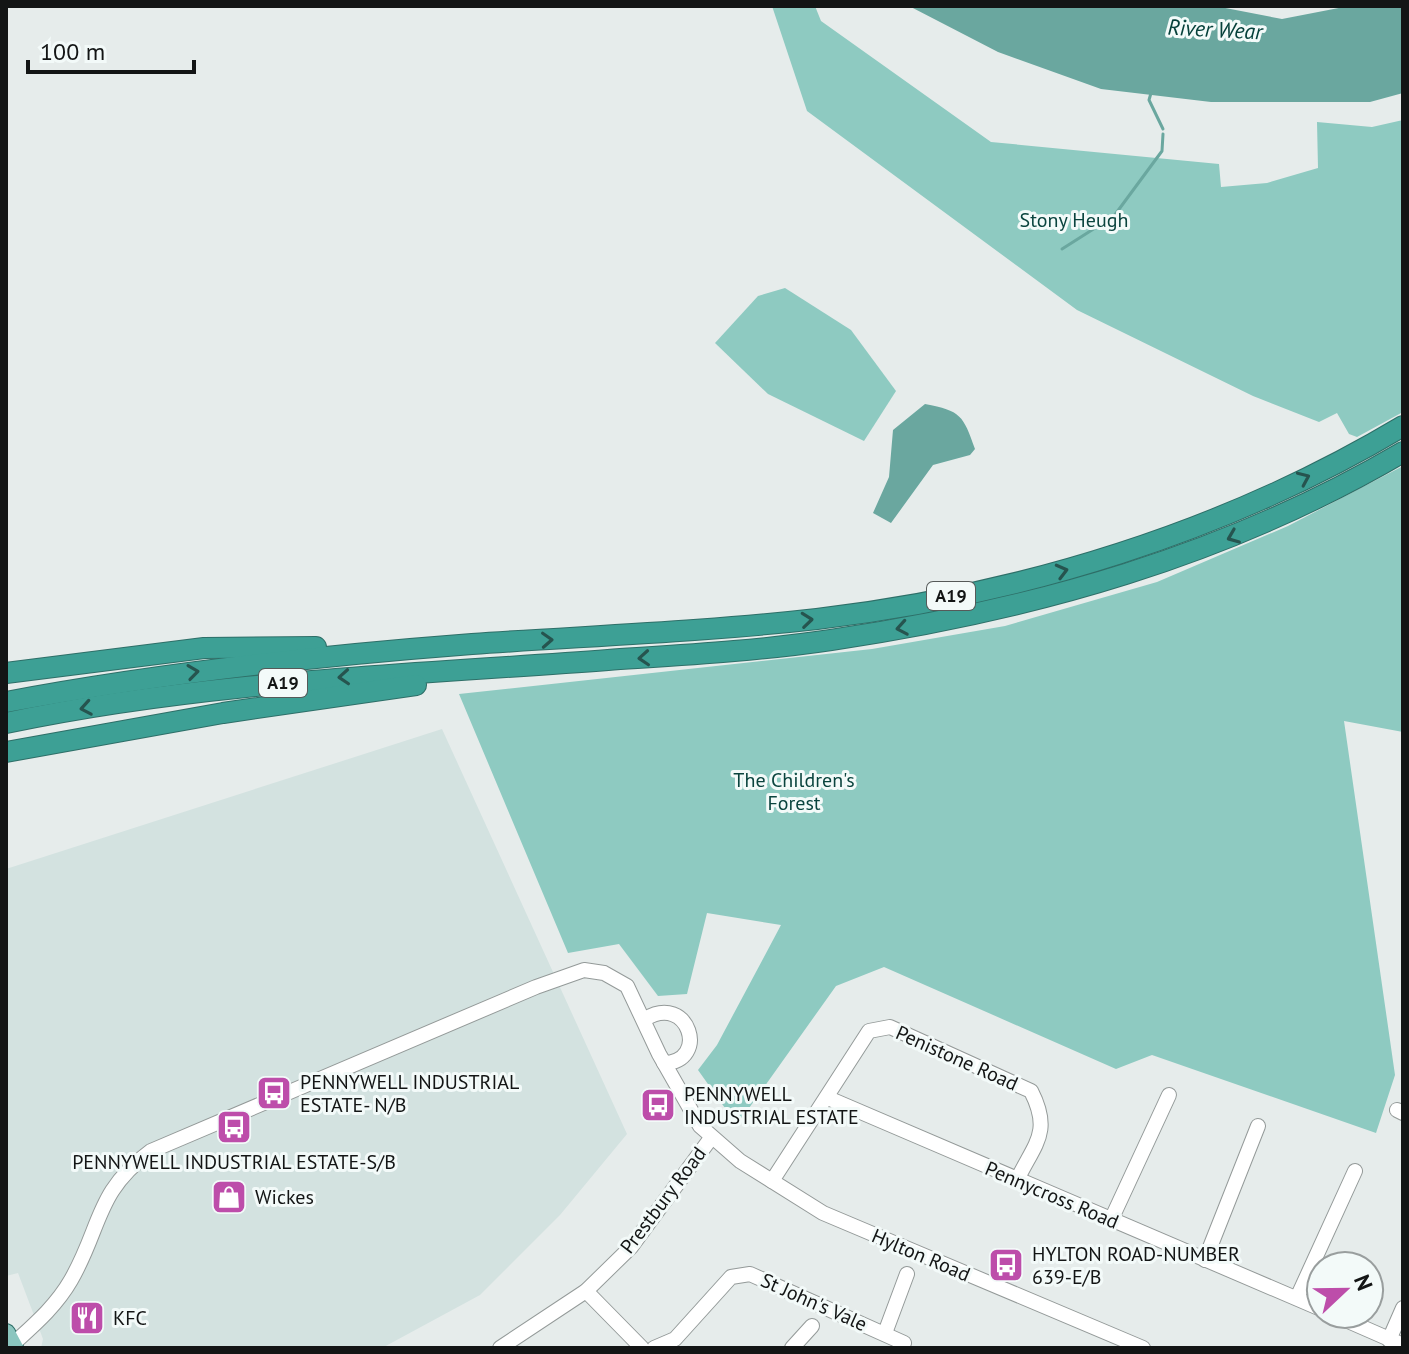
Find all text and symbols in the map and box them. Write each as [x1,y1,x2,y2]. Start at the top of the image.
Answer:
water label: River Wear [1167,13,1265,46]
scale bar [28,24,194,74]
text: 100 m [40,36,105,67]
park label: Stony Heugh [1020,207,1128,233]
one-way arrow [1296,472,1311,488]
one-way arrow [1227,527,1241,543]
one-way arrow [1054,563,1068,580]
road number: A19 [927,582,975,610]
one-way arrow [801,611,814,628]
one-way arrow [895,619,909,636]
one-way arrow [541,632,554,649]
one-way arrow [637,649,650,666]
one-way arrow [187,664,200,681]
road number: A19 [259,669,307,697]
one-way arrow [337,669,350,686]
one-way arrow [79,698,93,715]
park label: The Children's Forest [733,767,855,816]
street label: Penistone Road [892,1019,1022,1097]
place label: PENNYWELL INDUSTRIAL ESTATE- N/B [300,1069,519,1118]
bus stop icon: PENNYWELL INDUSTRIAL ESTATE- N/B [255,1074,293,1112]
place label: PENNYWELL INDUSTRIAL ESTATE [684,1081,859,1130]
bus stop icon: PENNYWELL INDUSTRIAL ESTATE [639,1086,677,1124]
bus stop icon: PENNYWELL INDUSTRIAL ESTATE-S/B [215,1108,253,1146]
street label: Prestbury Road [614,1141,712,1259]
place label: PENNYWELL INDUSTRIAL ESTATE-S/B [72,1149,396,1175]
street label: Pennycross Road [981,1155,1123,1235]
shop icon: Wickes [210,1178,248,1216]
place label: Wickes [255,1184,314,1210]
street label: Hylton Road [868,1223,974,1287]
place label: HYLTON ROAD-NUMBER 639-E/B [1032,1241,1240,1290]
bus stop icon: HYLTON ROAD-NUMBER 639-E/B [987,1246,1025,1284]
north arrow [1305,1250,1385,1330]
street label: St John's Vale [757,1267,871,1337]
text: N [1348,1271,1379,1294]
restaurant icon: KFC [68,1299,106,1337]
place label: KFC [113,1305,147,1331]

